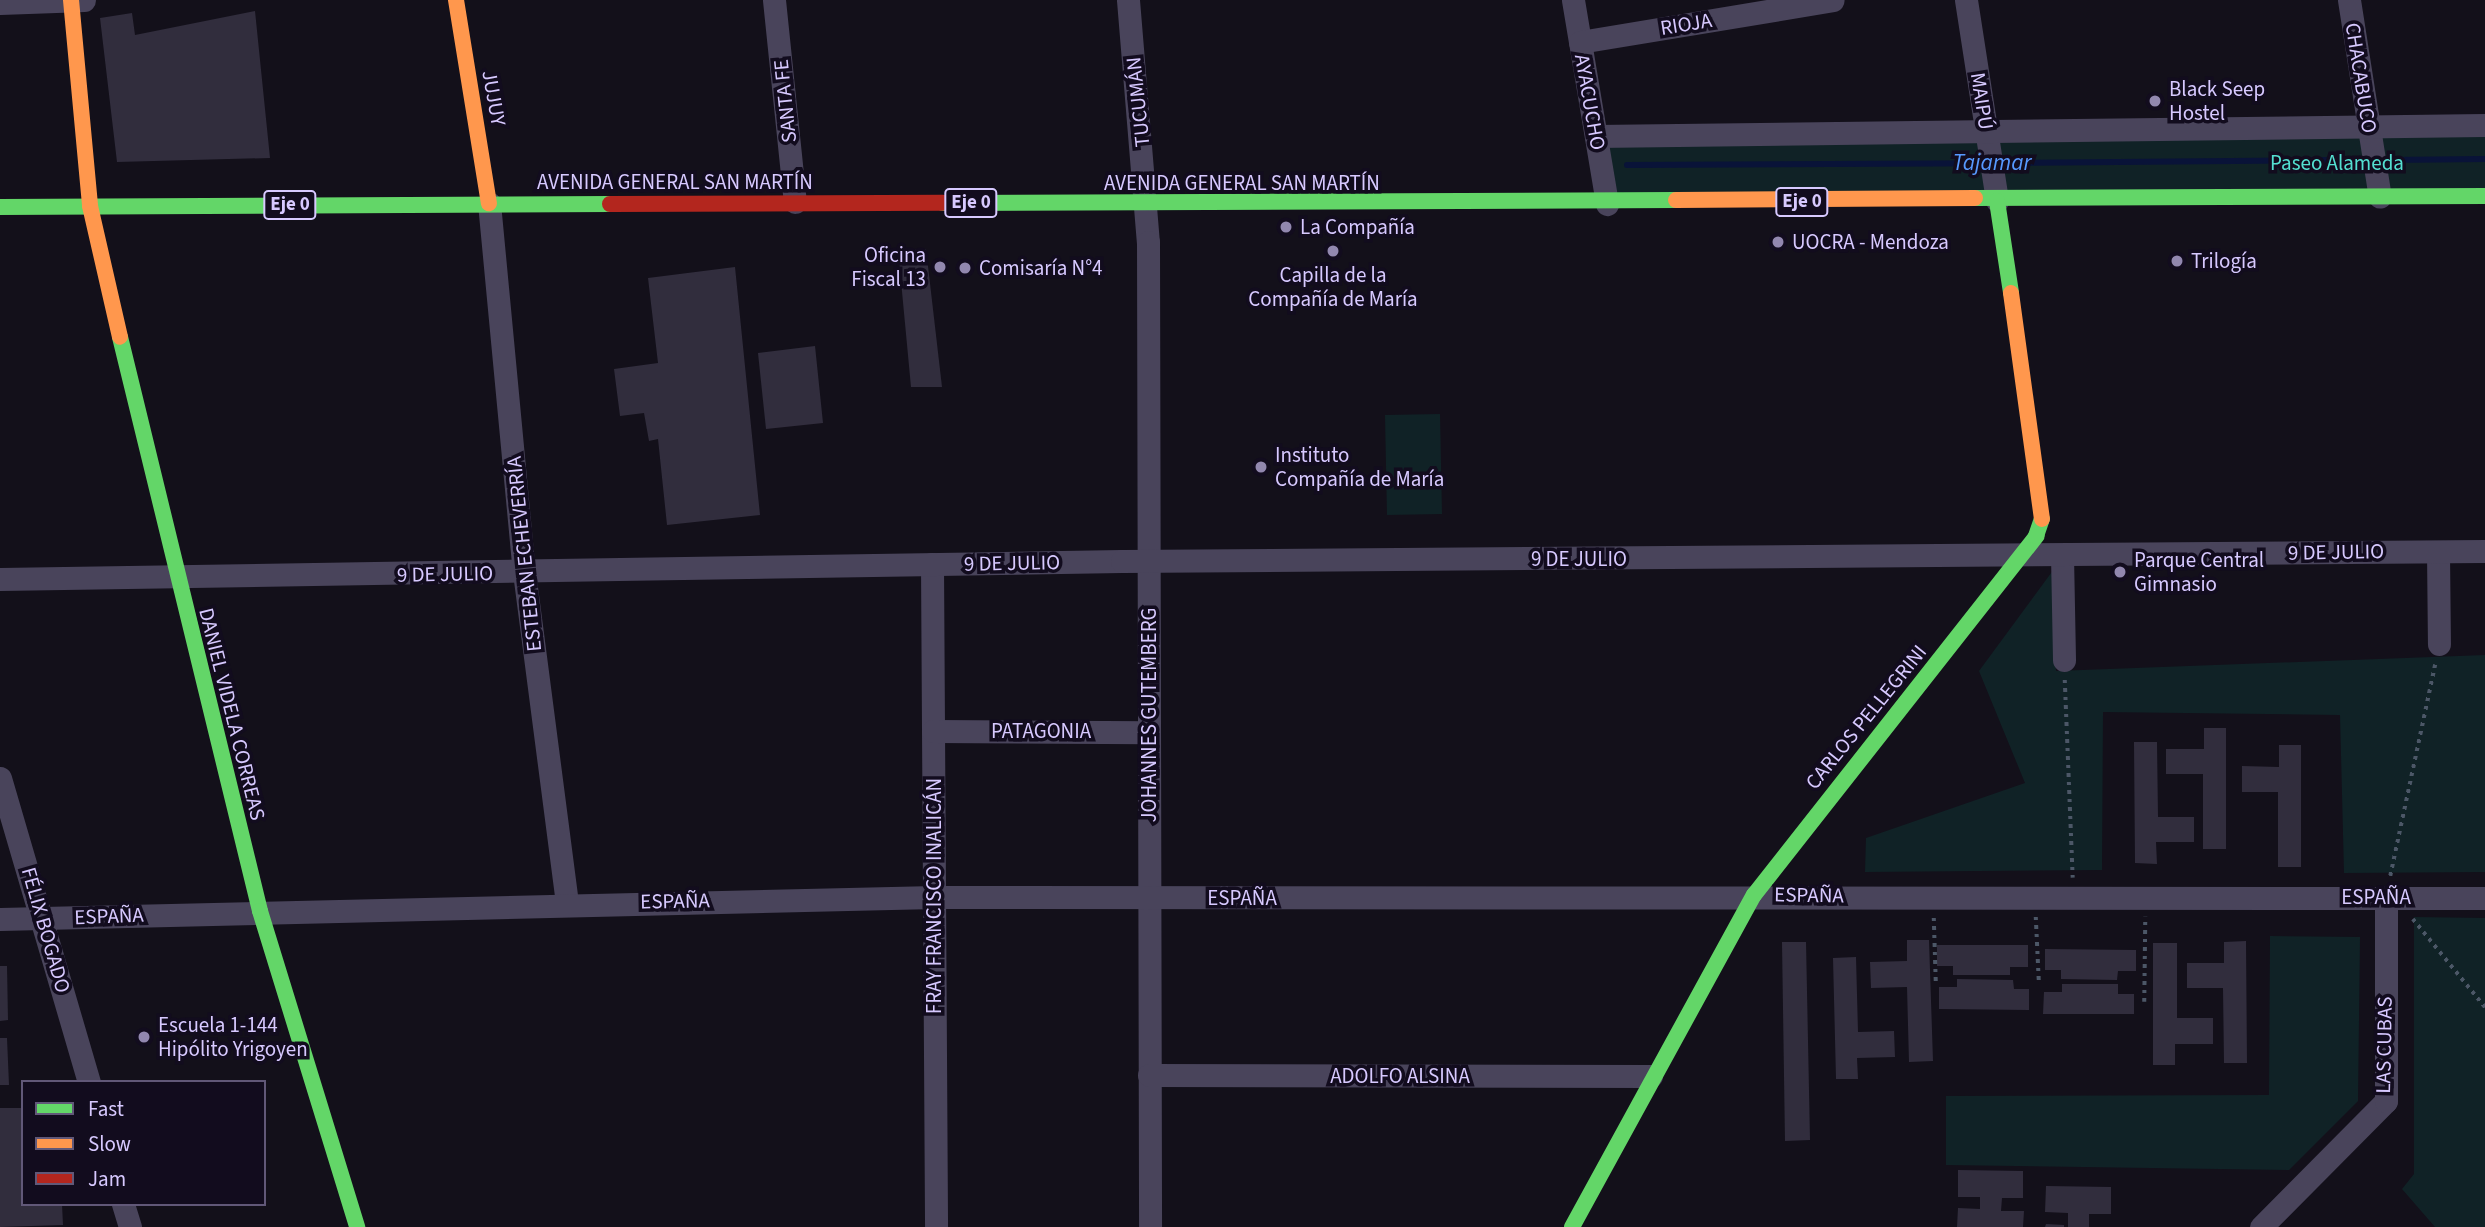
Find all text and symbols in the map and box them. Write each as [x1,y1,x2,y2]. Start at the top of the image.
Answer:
street label: RIOJA [1658,7,1714,41]
street label: CHACABUCO [2340,21,2382,135]
street label: AYACUCHO [1569,52,1611,152]
street label: TUCUMÁN [1121,56,1155,148]
street label: SANTA FE [768,58,802,144]
street label: JUJUY [477,68,511,128]
street label: MAIPÚ [1965,71,1999,131]
place label: Black Seep Hostel [2169,76,2265,126]
marker: Black Seep Hostel [2147,93,2163,109]
water label: Tajamar [1953,149,2031,177]
park label: Paseo Alameda [2270,150,2404,176]
street label: AVENIDA GENERAL SAN MARTÍN [537,169,813,195]
street label: AVENIDA GENERAL SAN MARTÍN [1104,170,1380,196]
road number: Eje 0 [1774,186,1830,218]
road number: Eje 0 [943,188,999,218]
road number: Eje 0 [262,190,318,220]
place label: La Compañía [1300,214,1415,240]
marker: La Compañía [1278,219,1294,235]
place label: UOCRA - Mendoza [1792,229,1949,255]
marker: UOCRA - Mendoza [1770,234,1786,250]
place label: Oficina Fiscal 13 [851,242,926,292]
marker: Capilla de la Compañía de María [1325,243,1341,259]
place label: Trilogía [2191,248,2257,274]
marker: Trilogía [2169,253,2185,269]
place label: Comisaría N°4 [979,255,1103,281]
marker: Oficina Fiscal 13 [932,259,948,275]
marker: Comisaría N°4 [957,260,973,276]
place label: Capilla de la Compañía de María [1248,262,1418,312]
place label: Instituto Compañía de María [1275,442,1444,492]
street label: ESTEBAN ECHEVERRÍA [501,455,547,653]
marker: Instituto Compañía de María [1253,459,1269,475]
street label: 9 DE JULIO [2288,539,2384,565]
street label: 9 DE JULIO [1531,546,1627,572]
place label: Parque Central Gimnasio [2134,547,2264,597]
street label: 9 DE JULIO [964,550,1060,576]
street label: 9 DE JULIO [397,561,493,587]
marker: Parque Central Gimnasio [2112,564,2128,580]
street label: DANIEL VIDELA CORREAS [193,605,271,823]
street label: JOHANNES GUTEMBERG [1136,607,1162,823]
street label: CARLOS PELLEGRINI [1800,640,1932,794]
street label: PATAGONIA [991,718,1091,744]
street label: FRAY FRANCISCO INALICÁN [921,778,947,1014]
street label: FÉLIX BOGADO [16,864,76,996]
street label: ESPAÑA [1774,882,1844,908]
street label: ESPAÑA [2341,884,2411,910]
street label: ESPAÑA [1207,885,1277,911]
street label: ESPAÑA [640,888,710,914]
street label: ESPAÑA [74,902,144,930]
street label: LAS CUBAS [2371,996,2397,1094]
place label: Escuela 1-144 Hipólito Yrigoyen [158,1012,308,1062]
marker: Escuela 1-144 Hipólito Yrigoyen [136,1029,152,1045]
street label: ADOLFO ALSINA [1330,1063,1470,1089]
legend [21,1080,266,1206]
text: Fast [88,1094,124,1124]
text: Slow [88,1129,131,1159]
text: Jam [88,1164,126,1194]

